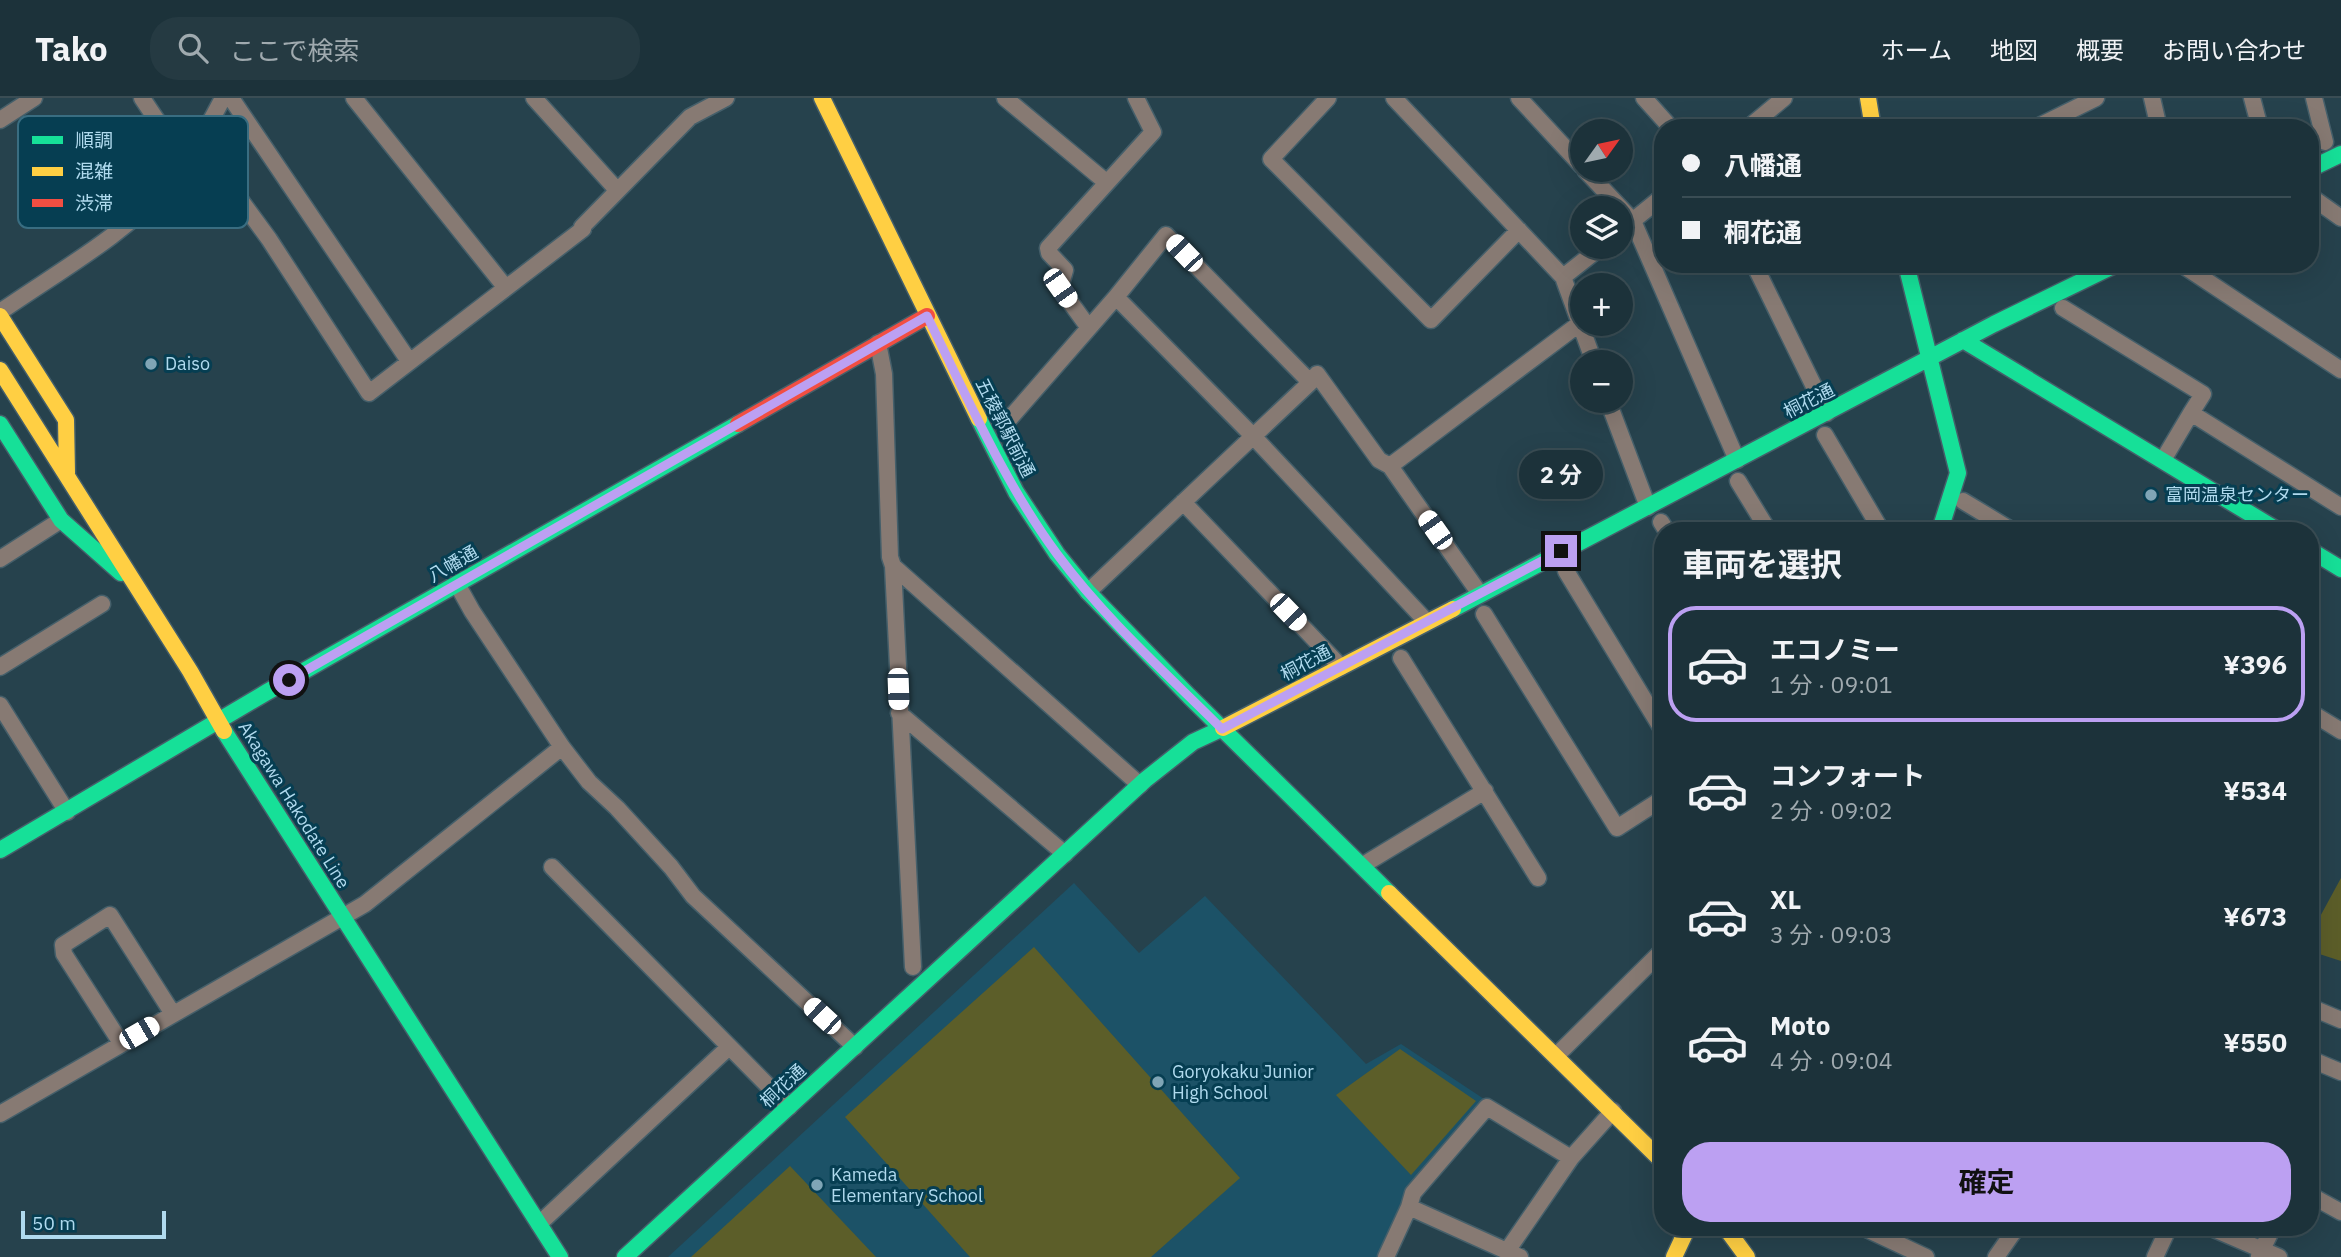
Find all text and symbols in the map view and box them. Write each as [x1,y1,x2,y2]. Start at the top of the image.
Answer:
search box [150,17,640,80]
text: Tako [35,27,108,70]
icon: search [174,29,212,67]
text: ここで検索 [230,33,360,67]
text: ホーム [1881,34,1952,66]
text: 地図 [1990,34,2038,66]
text: 概要 [2076,34,2124,66]
text: お問い合わせ [2162,34,2306,66]
legend [18,116,248,228]
north arrow [1570,119,1633,182]
map controls [1570,119,1633,413]
text: 順調 [75,128,113,152]
text: 八幡通 [1724,148,1802,182]
text: 混雑 [75,159,113,183]
text: 渋滞 [75,191,113,215]
button: layers [1570,196,1633,259]
text: 桐花通 [1724,215,1802,249]
car [1162,231,1207,275]
car [1040,265,1081,311]
button: + [1570,273,1633,336]
button: − [1570,350,1633,413]
place label: Daiso [165,352,210,375]
marker: Daiso [143,356,159,372]
street label: 五稜郭駅前通 [971,374,1040,481]
street label: 桐花通 [1779,378,1838,423]
callout: 2 分 [1519,449,1603,498]
text: 2 分 [1540,459,1582,489]
place label: 富岡温泉センター [2165,483,2309,506]
marker: 富岡温泉センター [2143,487,2159,503]
car [1415,507,1456,553]
route end [1545,535,1577,567]
street label: 八幡通 [424,540,482,587]
text: 車両を選択 [1682,543,1842,585]
car [1266,590,1311,634]
text: エコノミー [1770,632,1900,666]
icon: car [1686,633,1749,696]
street label: 桐花通 [1277,640,1335,685]
text: ¥396 [2223,647,2287,681]
route start [273,664,305,696]
car [887,668,910,710]
text: 1 分 · 09:01 [1770,669,1893,699]
street label: Akagawa Hakodate Line [234,717,355,893]
text: コンフォート [1770,758,1925,792]
icon: car [1686,759,1749,822]
text: ¥534 [2223,773,2287,807]
text: 2 分 · 09:02 [1770,795,1893,825]
text: XL [1770,882,1801,916]
icon: car [1686,885,1749,948]
text: ¥673 [2223,899,2287,933]
text: 3 分 · 09:03 [1770,919,1893,949]
car [800,994,845,1038]
text: Moto [1770,1008,1830,1042]
icon: car [1686,1011,1749,1074]
car [116,1013,163,1053]
text: ¥550 [2223,1025,2287,1059]
text: 4 分 · 09:04 [1770,1045,1893,1075]
street label: 桐花通 [755,1059,810,1112]
place label: Goryokaku Junior High School [1172,1060,1314,1104]
marker: Goryokaku Junior High School [1150,1074,1166,1090]
button: 確定 [1682,1142,2291,1222]
place label: Kameda Elementary School [831,1163,983,1207]
marker: Kameda Elementary School [809,1177,825,1193]
scale bar [21,1208,166,1240]
text: 50 m [32,1211,76,1235]

